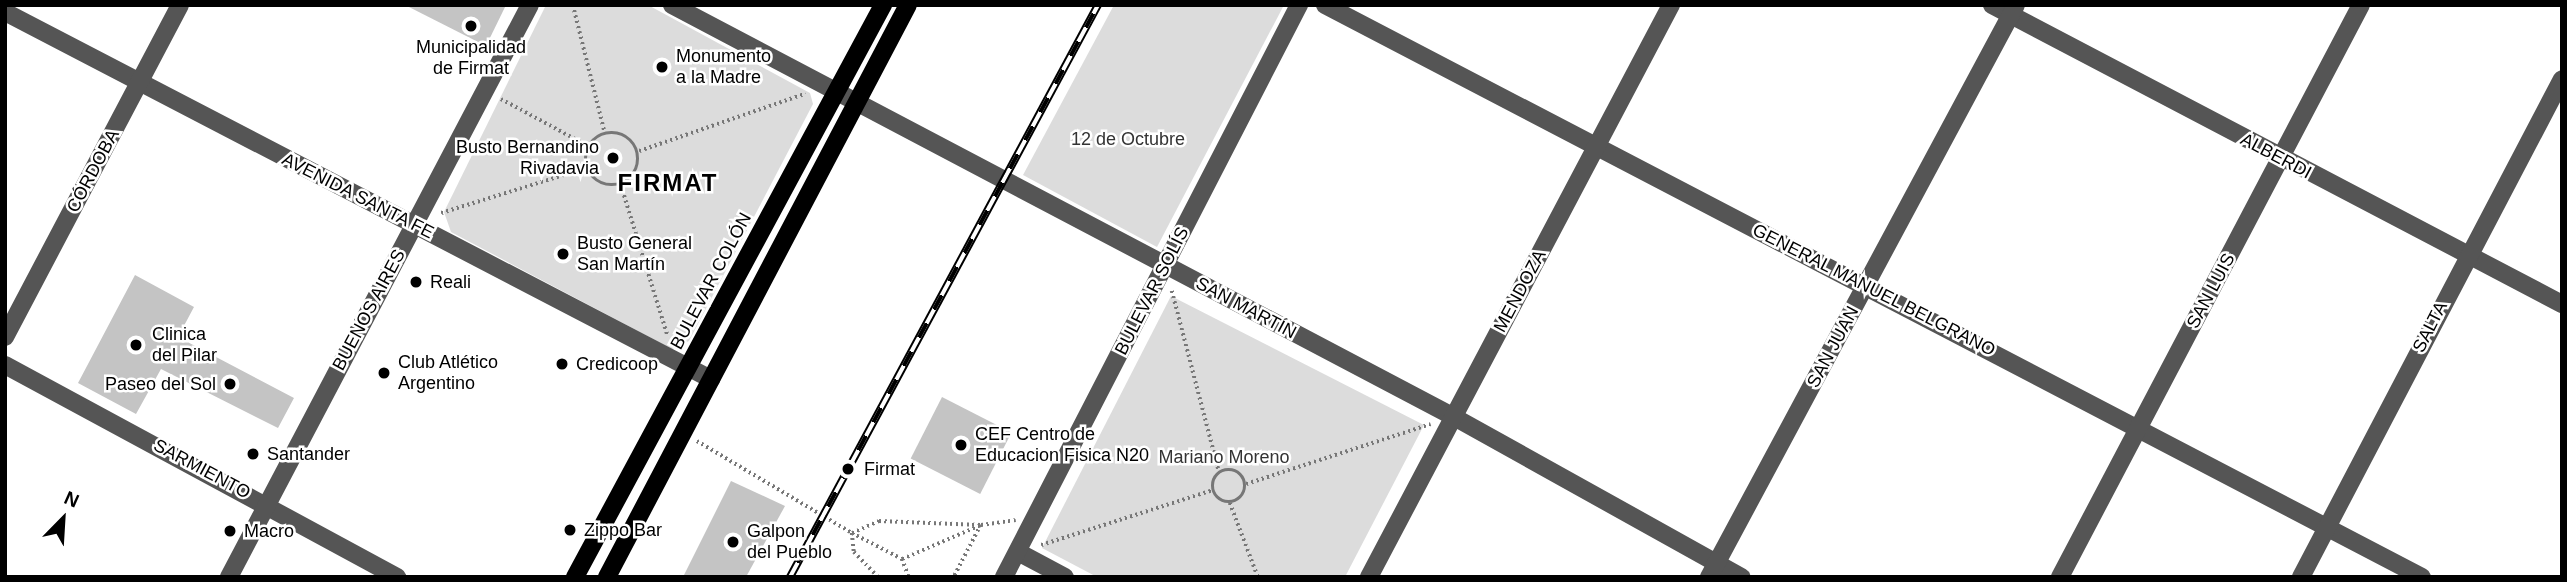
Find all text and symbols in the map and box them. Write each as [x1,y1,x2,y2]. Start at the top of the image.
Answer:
marker: Municipalidad de Firmat [463,18,479,34]
place label: Municipalidad de Firmat [416,37,526,80]
place label: Monumento a la Madre [676,46,771,88]
marker: Monumento a la Madre [654,59,670,75]
street label: CÓRDOBA [62,126,124,216]
park label: 12 de Octubre [1071,128,1185,150]
street label: ALBERDI [2237,128,2315,184]
place label: Busto Bernandino Rivadavia [456,137,599,180]
street label: AVENIDA SANTA FE [278,148,438,244]
marker: Busto Bernandino Rivadavia [605,150,621,166]
district label: FIRMAT [618,169,718,197]
street label: BULEVAR COLÓN [666,209,756,353]
street label: GENERAL MANUEL BELGRANO [1748,219,2000,361]
street label: BULEVAR SOLÍS [1110,223,1194,359]
place label: Busto General San Martín [577,233,692,276]
street label: BUENOS AIRES [328,245,410,375]
marker: Busto General San Martín [555,246,571,262]
street label: MENDOZA [1489,246,1551,336]
street label: SAN LUIS [2182,250,2240,332]
place label: Reali [430,271,471,293]
street label: SAN MARTÍN [1192,272,1300,344]
marker: Reali [408,274,424,290]
street label: SALTA [2408,298,2452,356]
street label: SAN JUAN [1803,303,1863,391]
place label: Clinica del Pilar [152,324,217,366]
marker: Clinica del Pilar [126,335,146,355]
place label: Club Atlético Argentino [398,352,499,394]
place label: Credicoop [576,353,658,375]
marker: Credicoop [554,356,570,372]
marker: Club Atlético Argentino [376,365,392,381]
place label: Paseo del Sol [105,373,216,395]
marker: Paseo del Sol [222,376,238,392]
place label: CEF Centro de Educacion Fisica N20 [975,424,1149,466]
street label: SARMIENTO [150,434,254,504]
marker: CEF Centro de Educacion Fisica N20 [953,437,969,453]
place label: Santander [267,443,350,465]
marker: Santander [245,446,261,462]
park label: Mariano Moreno [1158,446,1290,468]
place label: Firmat [864,458,915,480]
marker: Firmat [838,459,858,479]
north arrow [28,484,98,554]
text: N [61,487,82,512]
place label: Zippo Bar [584,519,662,541]
place label: Macro [244,520,294,542]
place label: Galpon del Pueblo [747,521,832,564]
marker: Zippo Bar [562,522,578,538]
marker: Macro [222,523,238,539]
marker: Galpon del Pueblo [725,534,741,550]

